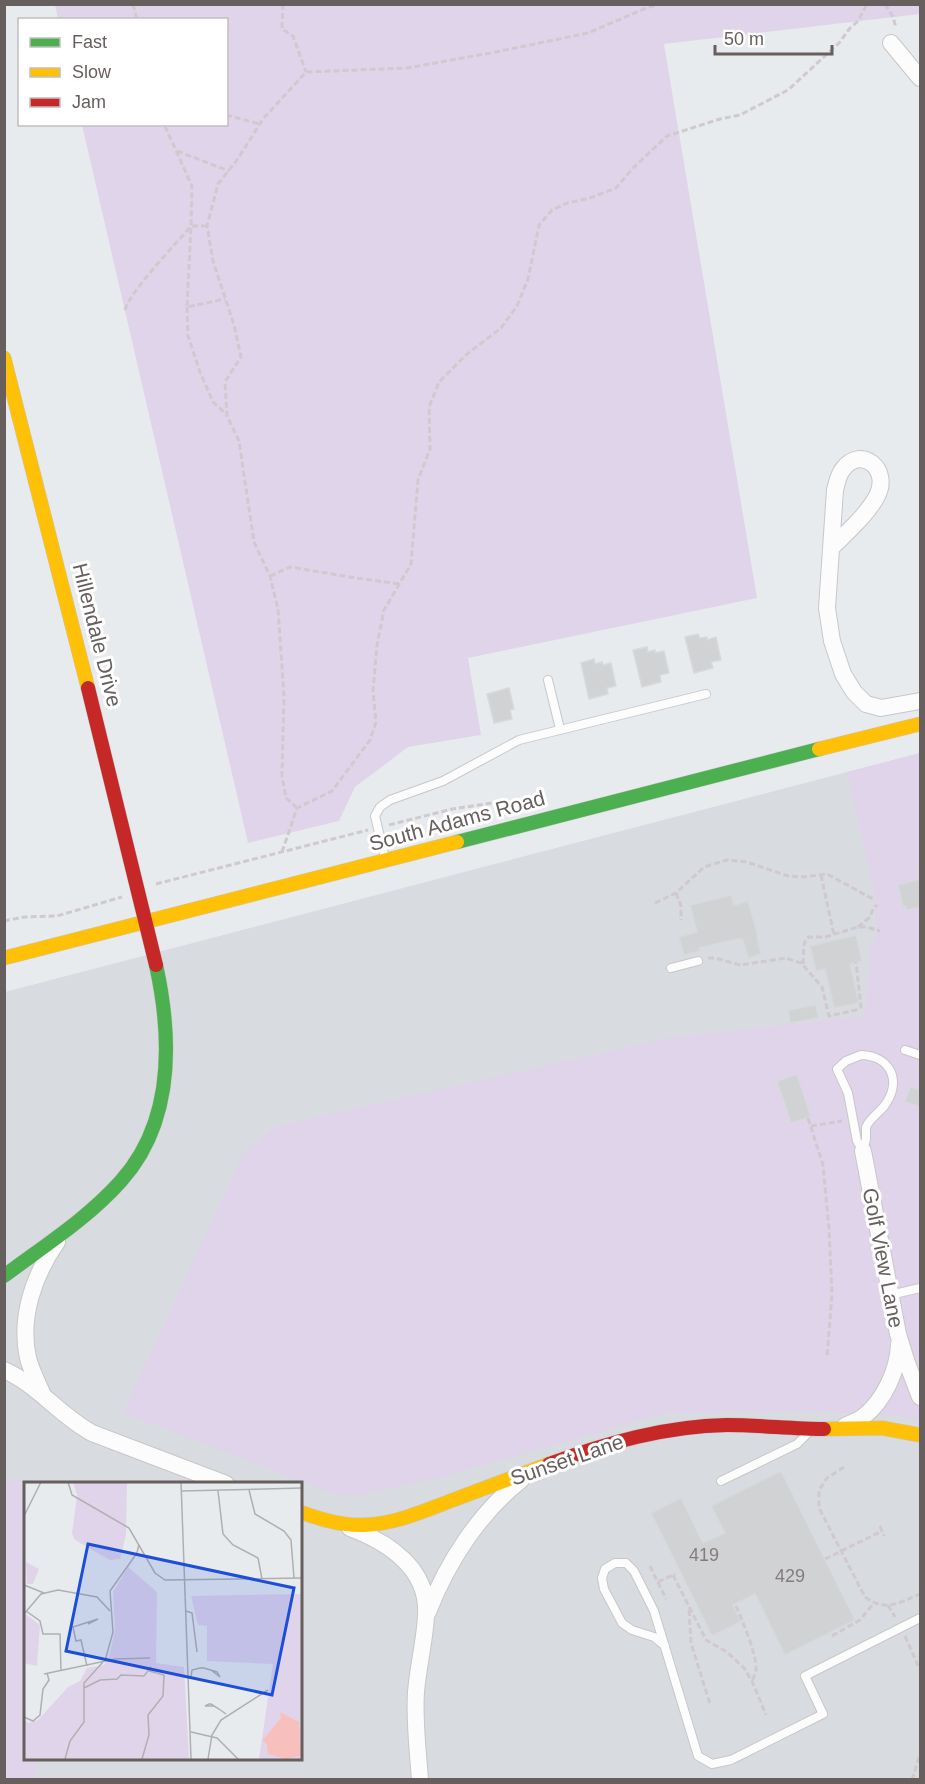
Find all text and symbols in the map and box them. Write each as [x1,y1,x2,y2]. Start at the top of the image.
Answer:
legend [18,18,228,126]
scale bar [715,18,832,56]
text: 50 m [724,29,764,49]
text: Fast [72,32,107,52]
text: Slow [72,62,112,82]
text: Jam [72,92,106,112]
street label: Hillendale Drive [69,561,126,709]
street label: South Adams Road [367,786,547,855]
street label: Golf View Lane [859,1186,908,1330]
street label: Sunset Lane [507,1429,626,1490]
inset map [24,1482,302,1760]
house number: 419 [689,1545,719,1565]
house number: 429 [775,1566,805,1586]

